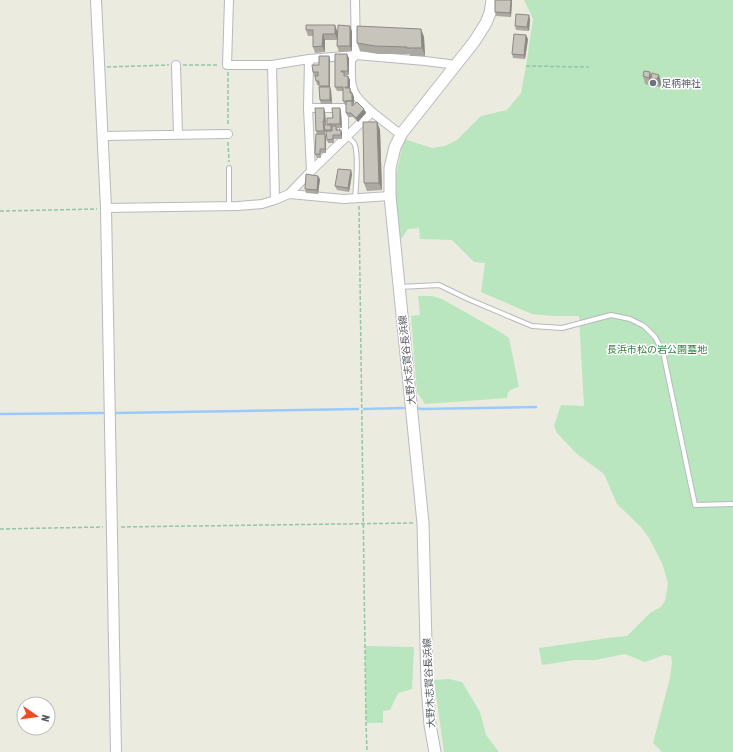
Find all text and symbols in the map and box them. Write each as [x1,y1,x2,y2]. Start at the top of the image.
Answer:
marker: 足柄神社 [648,78,658,88]
place label: 足柄神社 [661,78,701,89]
street label: 大野木志賀谷長浜線 [397,315,417,405]
park label: 長浜市松の岩公園墓地 [607,344,708,355]
street label: 大野木志賀谷長浜線 [421,638,437,728]
north arrow [16,696,56,736]
text: N [39,714,52,723]

